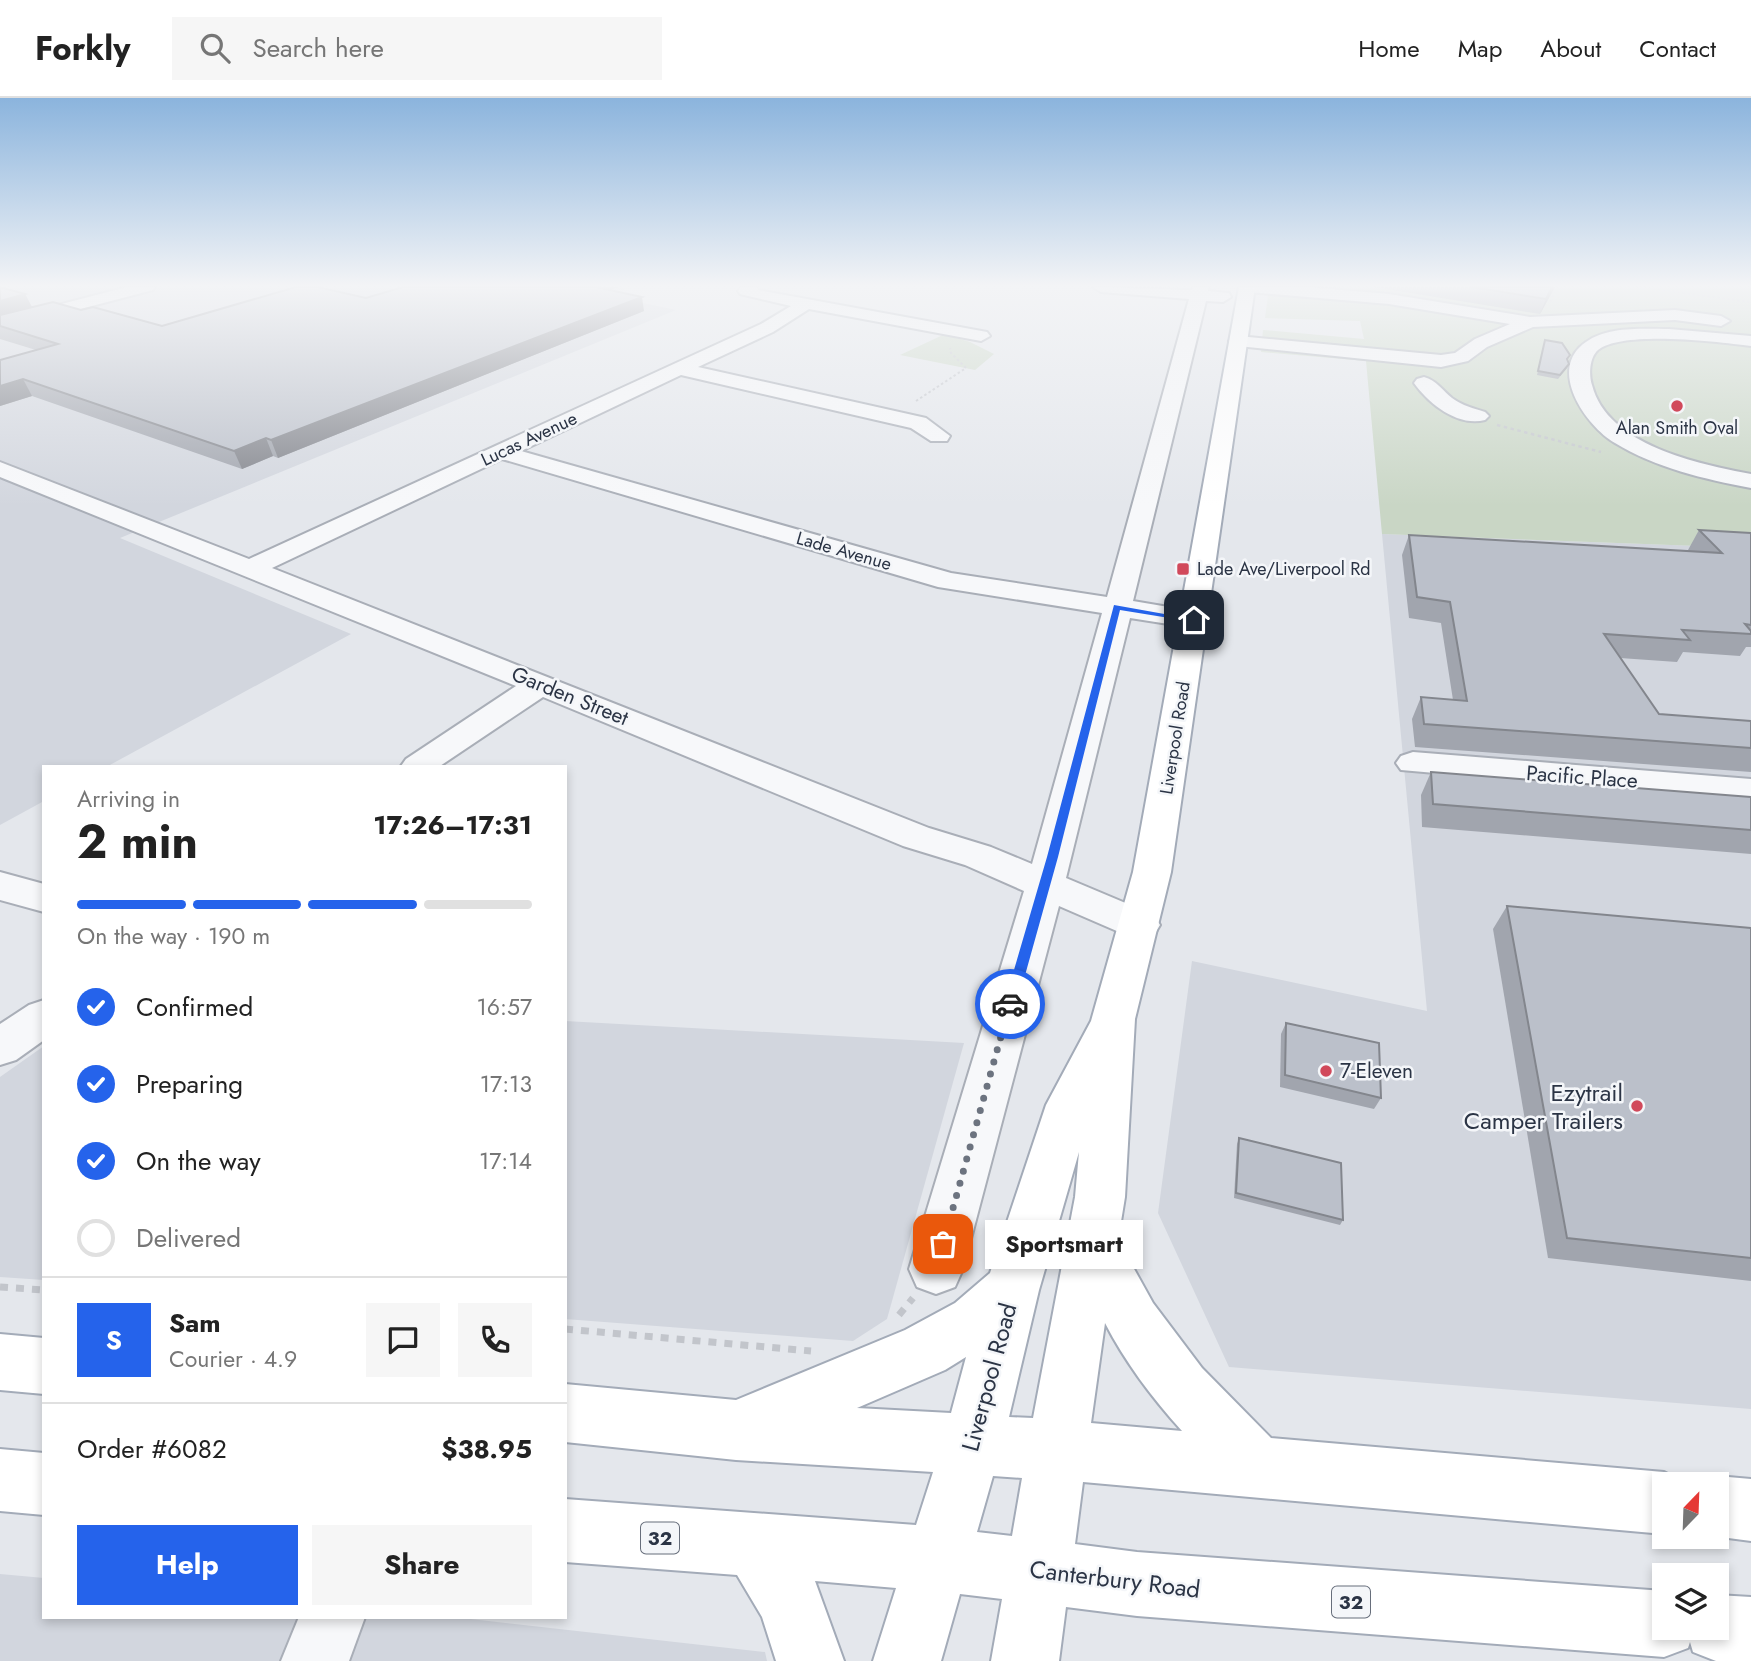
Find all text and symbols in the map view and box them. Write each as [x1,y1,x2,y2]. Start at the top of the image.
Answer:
search box [172,17,662,80]
text: Forkly [35,25,130,72]
icon: search [196,29,234,67]
text: Search here [252,29,384,67]
text: Home [1358,31,1420,66]
text: Map [1458,31,1502,66]
text: About [1540,31,1601,66]
text: Contact [1639,31,1716,66]
marker: Alan Smith Oval [1669,398,1685,414]
street label: Lucas Avenue [477,405,581,473]
place label: Alan Smith Oval [1616,415,1738,441]
street label: Lade Avenue [793,525,895,577]
place label: Lade Ave/Liverpool Rd [1197,556,1371,582]
marker: Lade Ave/Liverpool Rd [1175,561,1191,577]
pin [1164,590,1224,650]
icon: home [1175,601,1213,639]
street label: Garden Street [507,659,633,733]
street label: Liverpool Road [1153,680,1197,796]
street label: Pacific Place [1525,758,1639,796]
text: Arriving in [77,782,180,816]
text: 17:26–17:31 [373,806,532,844]
text: 2 min [77,809,198,875]
text: On the way · 190 m [77,919,270,953]
courier [975,969,1045,1039]
icon: car [991,985,1029,1023]
icon: check [77,988,115,1026]
text: Confirmed [136,988,253,1026]
text: 16:57 [476,990,532,1024]
place label: 7-Eleven [1340,1056,1413,1086]
marker: 7-Eleven [1318,1063,1334,1079]
icon: check [77,1065,115,1103]
text: Preparing [136,1065,243,1103]
text: 17:13 [480,1067,532,1101]
place label: Ezytrail Camper Trailers [1464,1075,1623,1138]
marker: Ezytrail Camper Trailers [1629,1098,1645,1114]
icon: check [77,1142,115,1180]
text: On the way [136,1142,261,1180]
text: 17:14 [479,1144,532,1178]
pin [913,1214,973,1274]
text: Delivered [136,1219,241,1257]
callout: Sportsmart [985,1220,1142,1268]
icon: bag [924,1225,962,1263]
text: Sportsmart [1005,1227,1123,1261]
street label: Liverpool Road [952,1299,1026,1455]
button: chat [366,1303,440,1377]
button: phone [458,1303,532,1377]
text: Sam [169,1304,221,1342]
text: S [106,1321,122,1359]
text: Courier · 4.9 [169,1342,297,1376]
text: Order #6082 [77,1430,227,1468]
text: $38.95 [441,1430,532,1468]
north arrow [1652,1472,1729,1549]
map controls [1652,1472,1729,1640]
road number: 32 [641,1522,679,1554]
button: Help [77,1525,298,1605]
button: Share [312,1525,532,1605]
street label: Canterbury Road [1028,1551,1202,1607]
button: layers [1652,1563,1729,1640]
road number: 32 [1332,1586,1370,1618]

